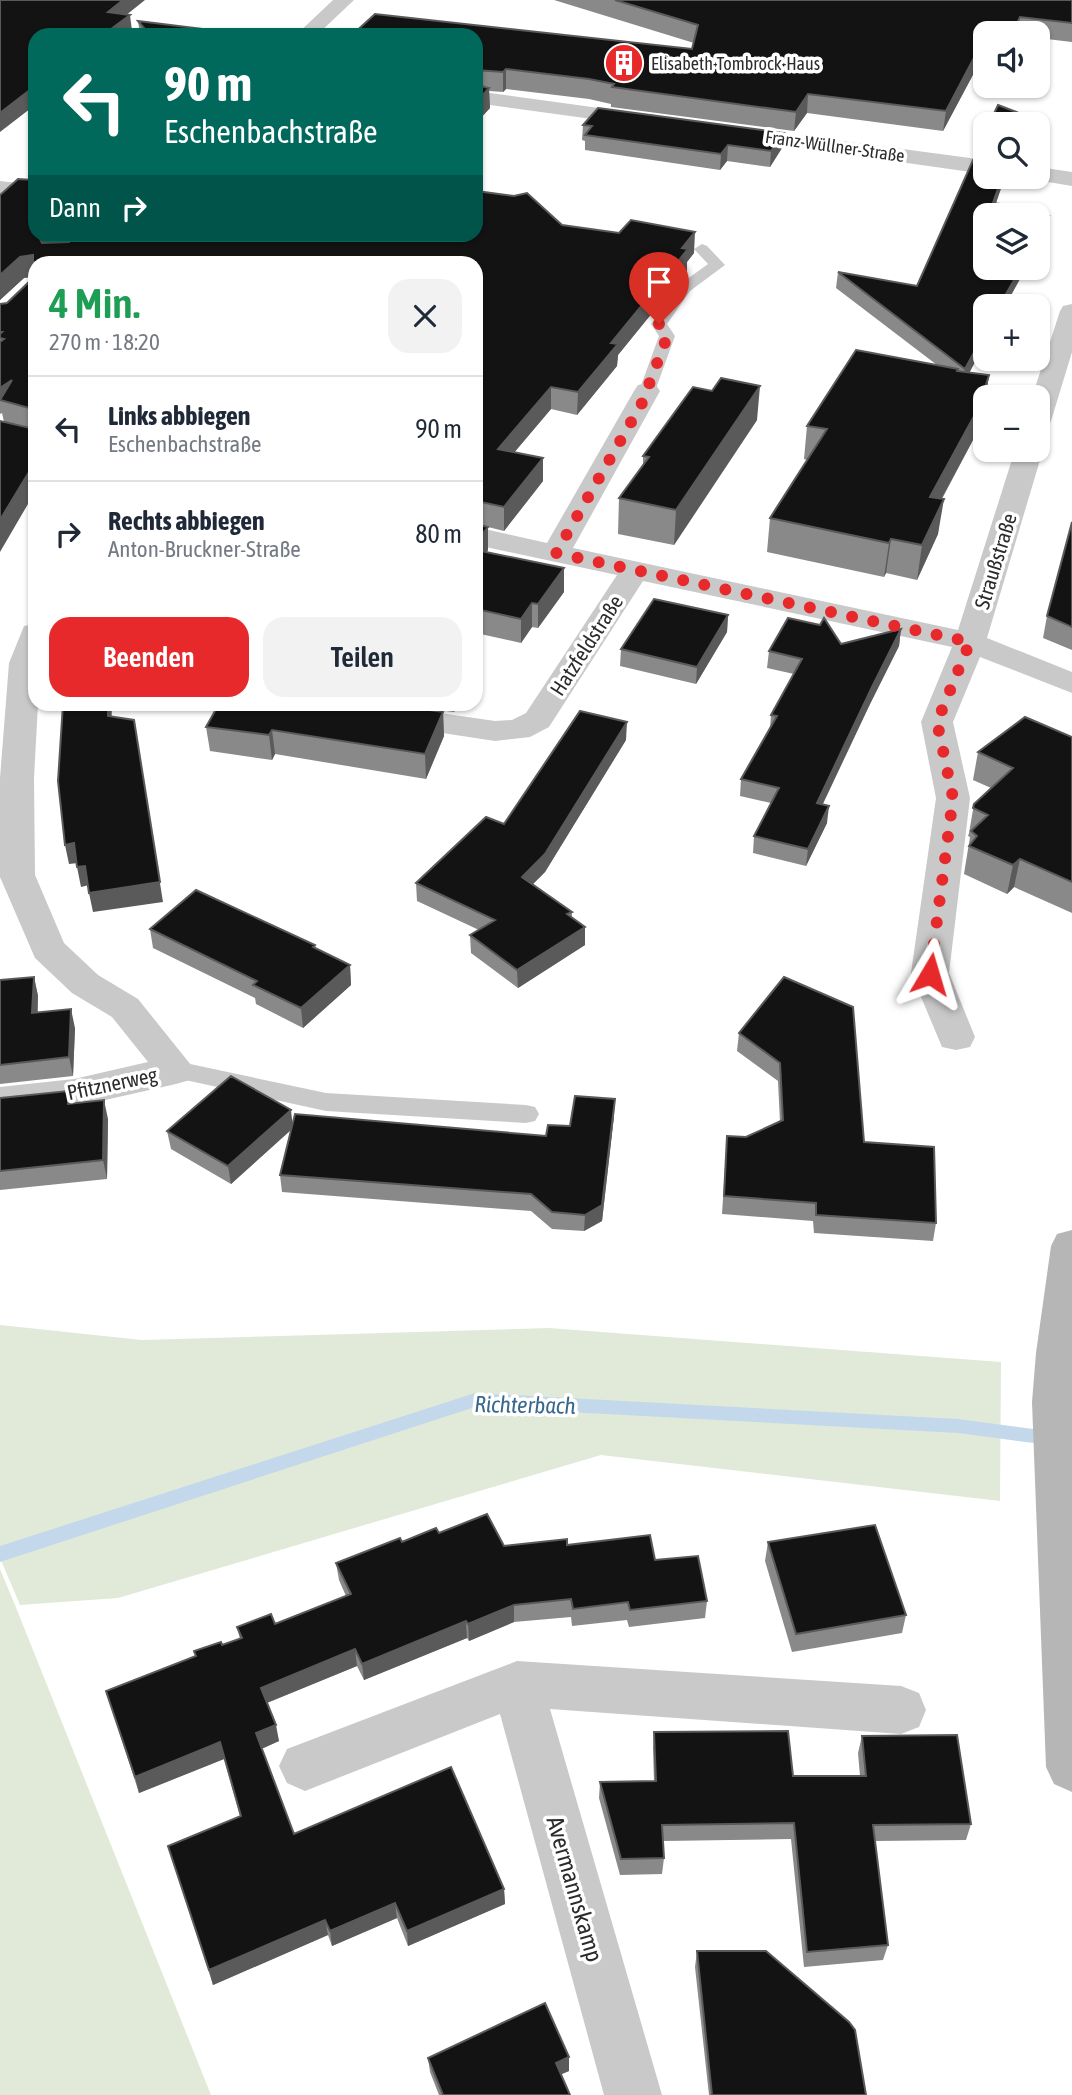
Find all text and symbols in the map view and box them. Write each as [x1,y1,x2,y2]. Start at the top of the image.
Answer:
map controls [973,21,1050,462]
button: sound [973,21,1050,98]
building icon: Elisabeth-Tombrock-Haus [603,42,645,84]
place label: Elisabeth-Tombrock-Haus [651,53,820,74]
text: 90 m [164,55,252,111]
icon: left [49,56,140,147]
button: search [973,112,1050,189]
text: Eschenbachstraße [164,113,378,150]
street label: Franz-Wüllner-Straße [764,126,906,166]
icon: right [115,189,153,227]
text: Dann [49,193,101,223]
button: layers [973,203,1050,280]
pin [629,252,689,324]
icon: arrive [640,263,678,301]
text: 4 Min. [49,279,140,327]
button: close [388,279,462,353]
button: + [973,294,1050,371]
text: 270 m · 18:20 [49,329,160,355]
button: − [973,385,1050,462]
text: Links abbiegen [108,401,250,431]
icon: left [49,410,87,448]
text: 90 m [415,414,462,444]
text: Eschenbachstraße [108,431,261,457]
text: Rechts abbiegen [108,506,265,536]
street label: Straußstraße [969,510,1021,612]
icon: right [49,515,87,553]
text: 80 m [415,519,462,549]
text: Anton-Bruckner-Straße [108,536,301,562]
street label: Hatzfeldstraße [545,590,627,700]
button: Beenden [49,617,249,697]
button: Teilen [263,617,462,697]
position arrow [893,937,967,1011]
street label: Pfitznerweg [65,1062,159,1104]
water label: Richterbach [474,1391,576,1419]
street label: Avermannskamp [541,1813,609,1965]

